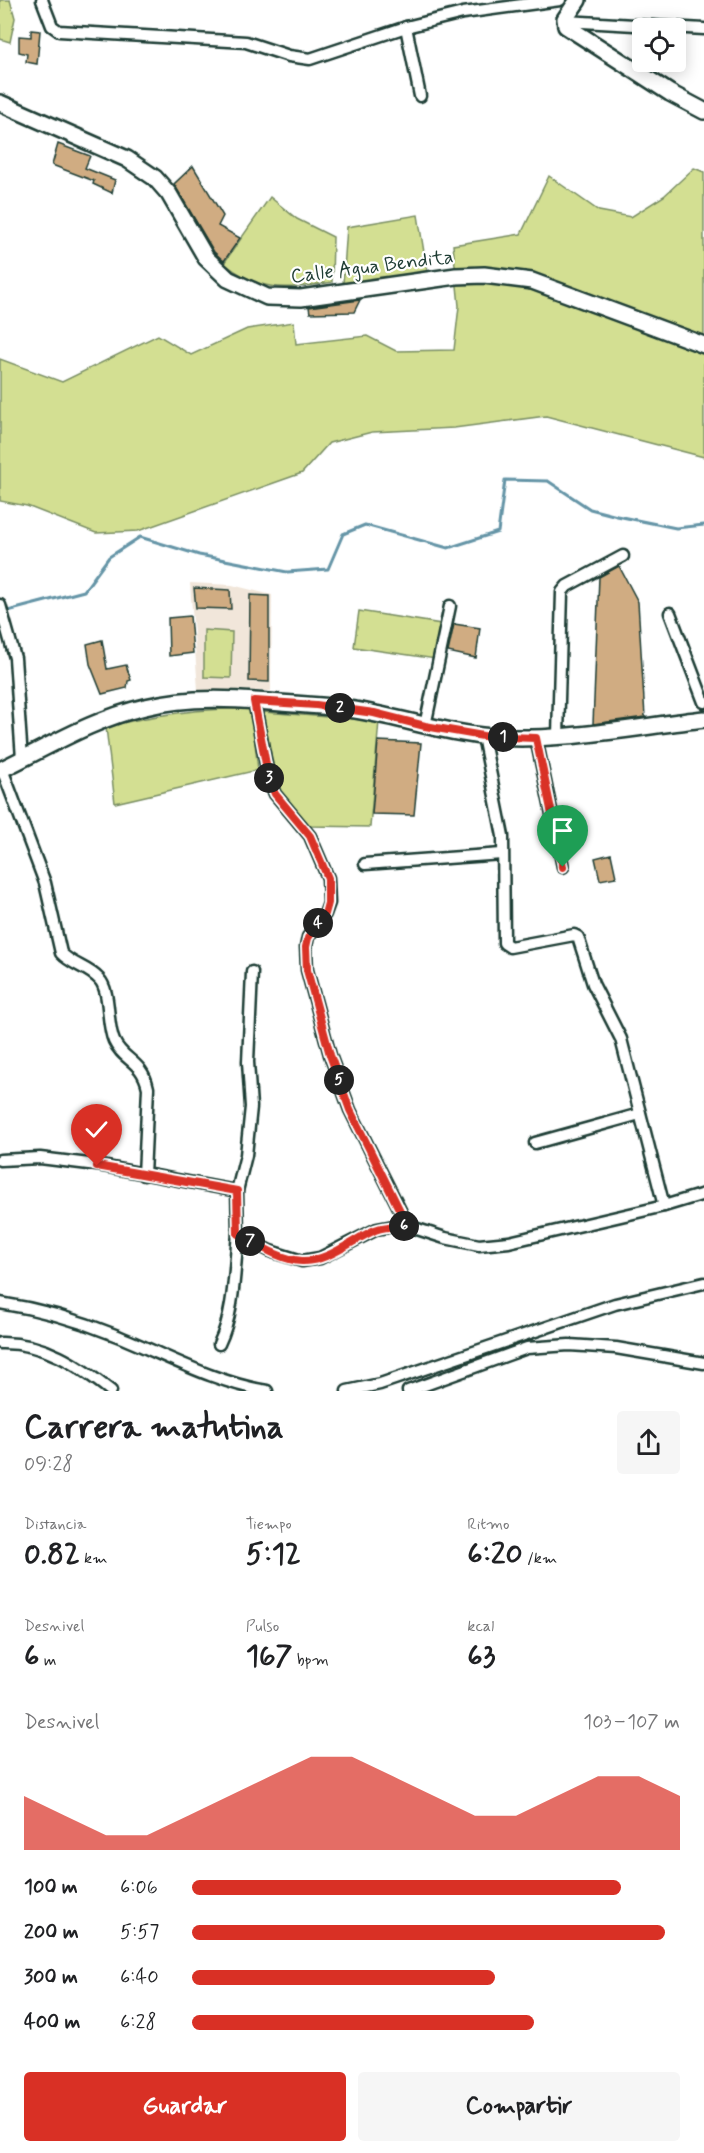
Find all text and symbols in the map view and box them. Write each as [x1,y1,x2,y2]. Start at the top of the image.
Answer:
map controls [632,18,686,72]
button: locate [632,18,686,72]
street label: Calle Agua Bendita [289,244,455,290]
pin: 2 [325,693,355,723]
text: 2 [336,697,344,718]
pin: 1 [488,722,518,752]
text: 1 [499,726,507,747]
pin: 3 [254,763,284,793]
text: 3 [265,767,273,788]
pin [537,805,588,867]
icon: arrive [546,814,579,847]
pin: 4 [303,908,333,938]
text: 4 [313,912,323,933]
pin: 5 [324,1065,354,1095]
text: 5 [334,1069,344,1090]
pin [71,1104,122,1166]
icon: check [80,1113,113,1146]
pin: 6 [389,1211,419,1241]
text: 6 [400,1215,408,1236]
pin: 7 [235,1226,265,1256]
text: 7 [245,1230,255,1251]
text: Carrera matutina [24,1406,284,1450]
button: share [617,1411,680,1474]
text: 09:28 [24,1451,73,1478]
text: Distancia [24,1514,86,1535]
text: Tiempo [246,1514,292,1535]
text: Ritmo [467,1514,510,1535]
text: 0.82 [24,1535,80,1574]
text: 5:12 [246,1535,301,1574]
text: 6:20 [467,1535,523,1574]
text: km [80,1548,107,1569]
text: /km [523,1548,557,1569]
text: Desnivel [24,1616,84,1637]
text: Pulso [246,1616,279,1637]
text: kcal [467,1616,494,1637]
text: 6 [24,1637,39,1676]
text: 167 [246,1637,292,1676]
text: 63 [467,1637,495,1676]
text: m [39,1650,56,1671]
text: bpm [292,1650,329,1671]
text: Desnivel [24,1709,99,1736]
text: 103–107 m [583,1709,680,1736]
text: 100 m [24,1874,78,1901]
text: 6:06 [120,1874,158,1901]
text: 200 m [24,1919,79,1946]
text: 5:57 [120,1919,159,1946]
text: 300 m [24,1964,78,1991]
text: 6:40 [120,1964,159,1991]
text: 400 m [24,2009,80,2036]
text: 6:28 [120,2009,156,2036]
button: Guardar [24,2072,346,2141]
button: Compartir [358,2072,680,2141]

